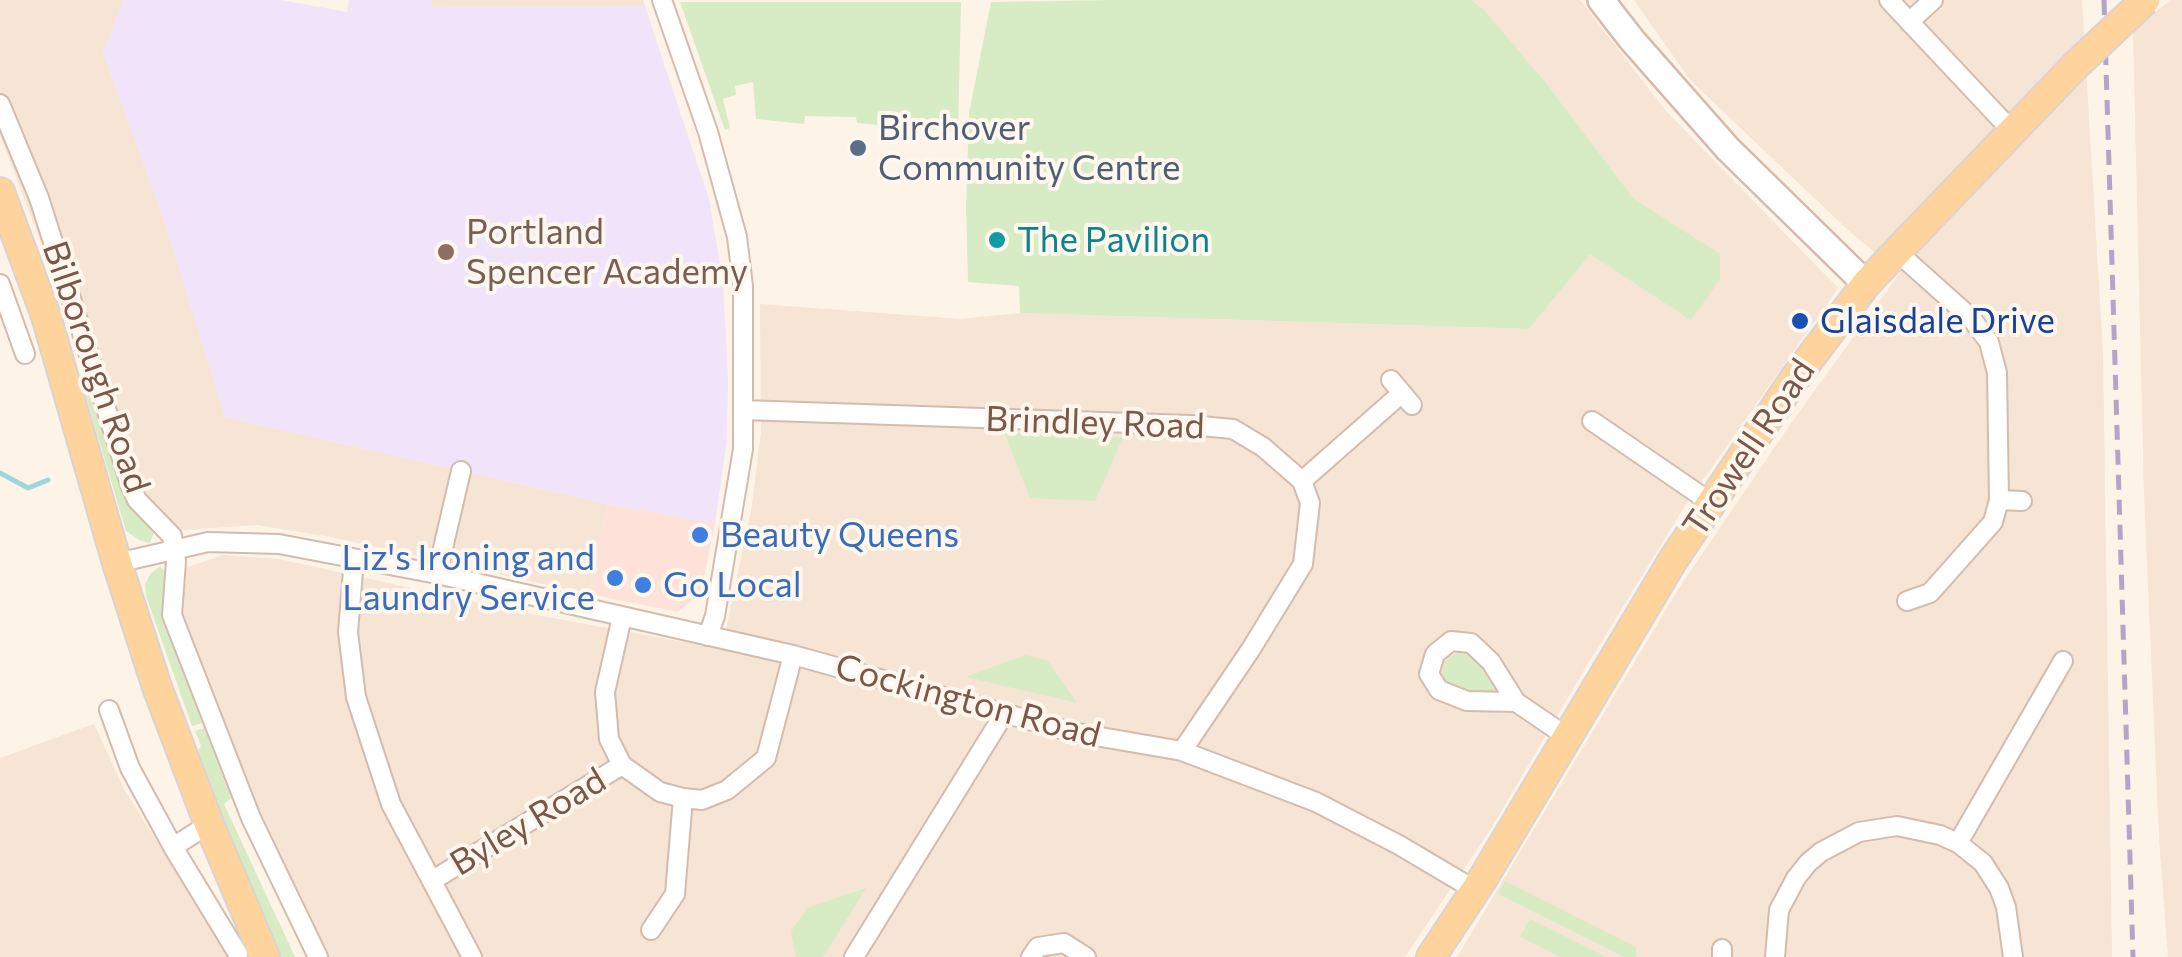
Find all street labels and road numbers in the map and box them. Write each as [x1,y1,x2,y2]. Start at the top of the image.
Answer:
street label: Bilborough Road [33,236,159,498]
street label: Trowell Road [1674,351,1824,545]
street label: Brindley Road [985,398,1205,448]
street label: Cockington Road [831,645,1105,757]
street label: Byley Road [443,759,613,885]

